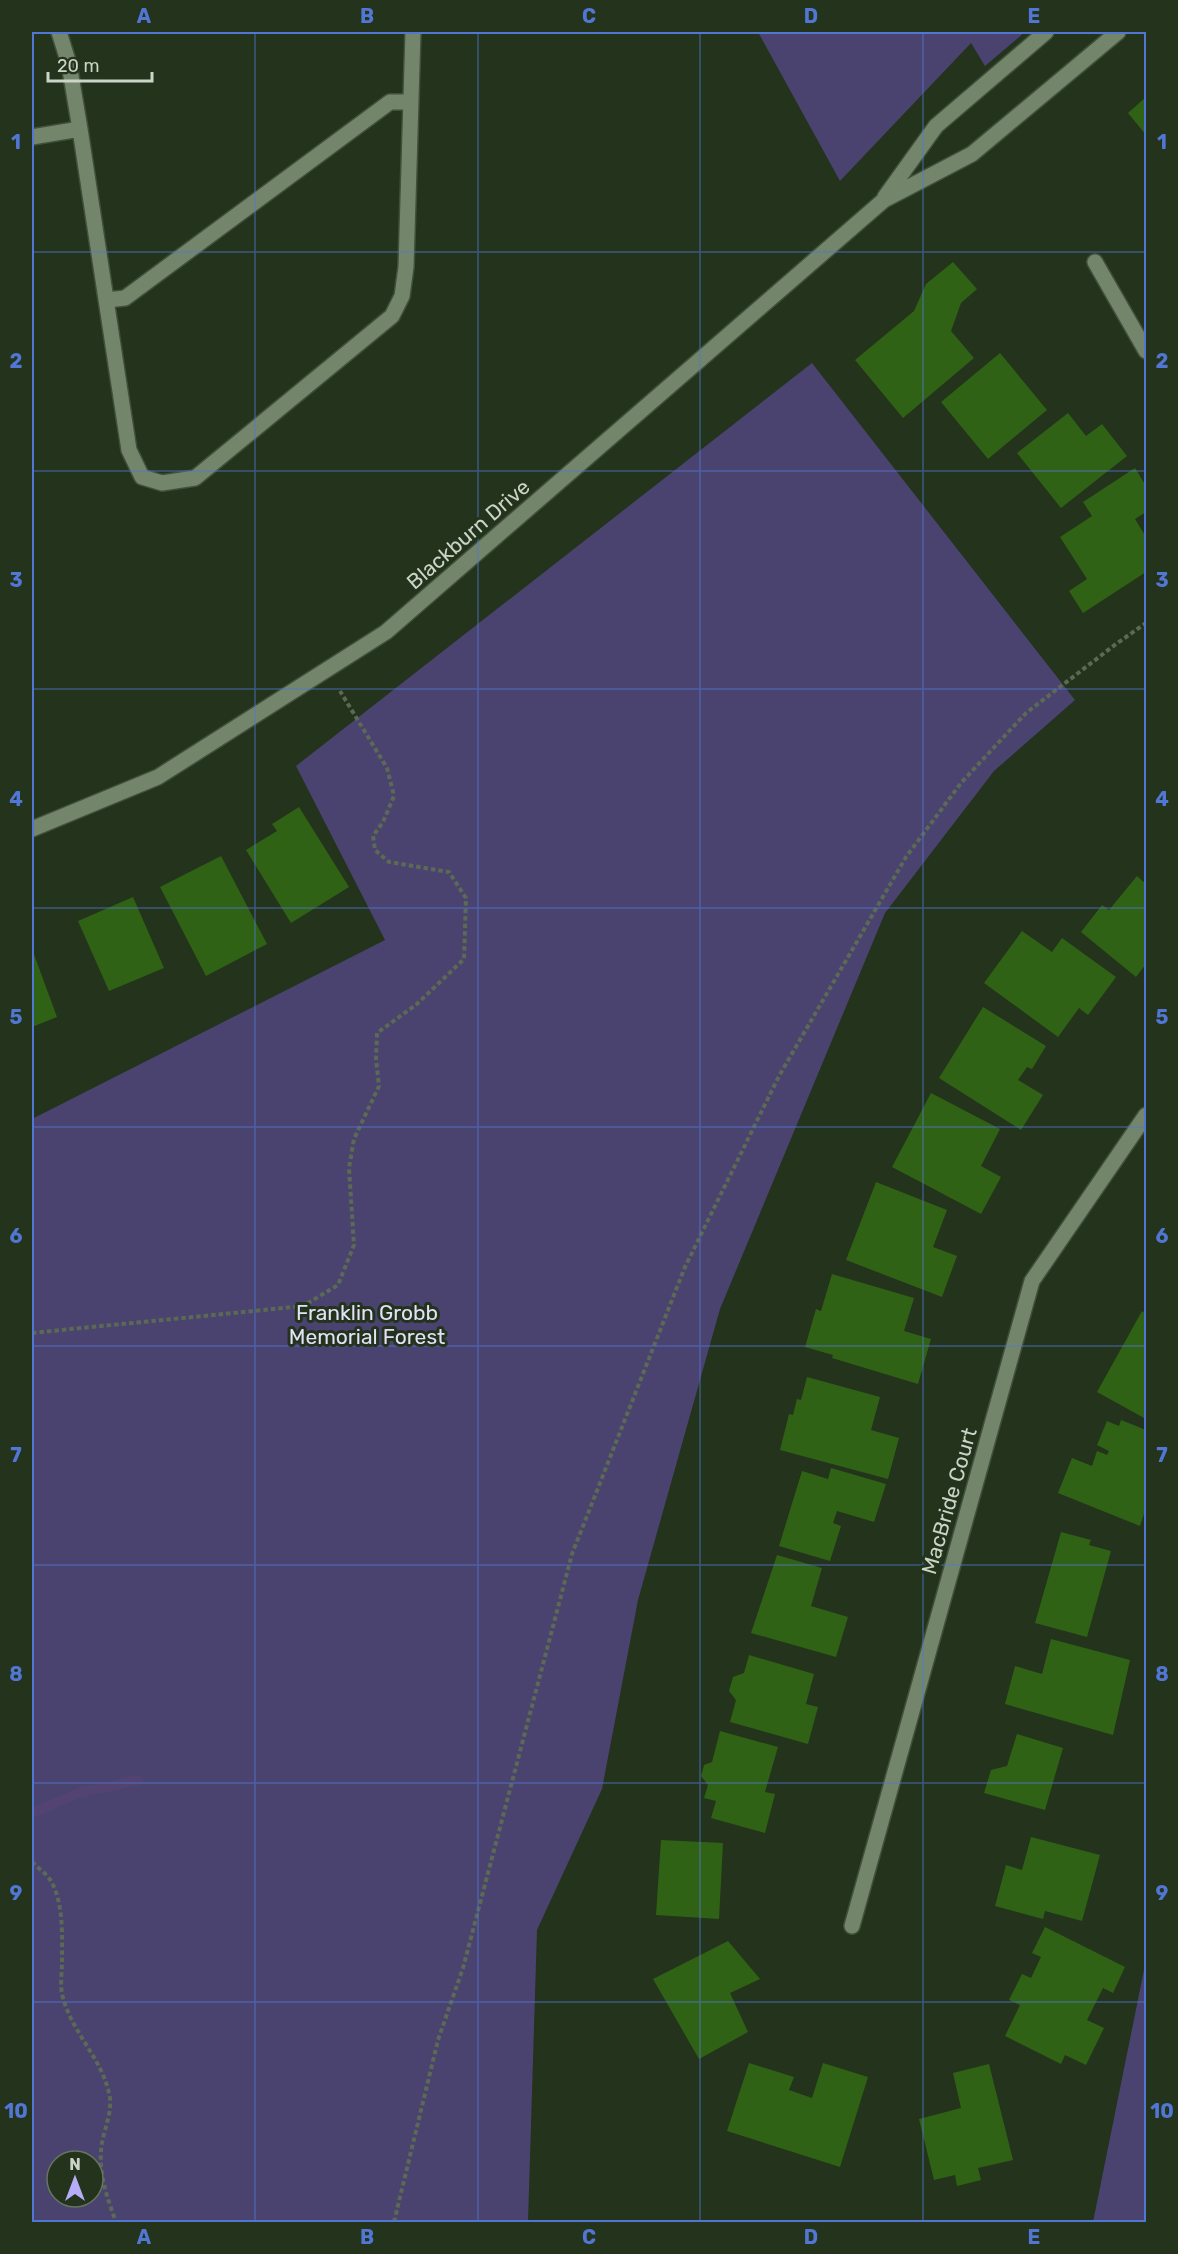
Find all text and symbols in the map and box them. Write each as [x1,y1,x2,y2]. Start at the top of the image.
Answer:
text: A [137,4,152,28]
text: B [360,4,374,28]
text: C [582,4,596,28]
text: D [804,4,818,28]
text: E [1028,4,1040,28]
scale bar [48,45,152,83]
text: 20 m [57,55,99,77]
text: 1 [11,130,21,154]
text: 1 [1157,130,1167,154]
text: 2 [10,349,23,373]
text: 2 [1156,349,1169,373]
street label: Blackburn Drive [401,474,535,594]
text: 3 [9,568,23,592]
text: 3 [1155,568,1169,592]
text: 4 [9,787,23,811]
text: 4 [1155,787,1169,811]
text: 5 [10,1005,23,1029]
text: 5 [1156,1005,1169,1029]
text: 6 [9,1224,23,1248]
text: 6 [1155,1224,1169,1248]
park label: Franklin Grobb Memorial Forest [289,1300,445,1349]
street label: MacBride Court [916,1425,982,1577]
text: 7 [10,1443,22,1467]
text: 7 [1156,1443,1168,1467]
text: 8 [9,1662,23,1686]
text: 8 [1155,1662,1169,1686]
text: 9 [10,1881,23,1905]
text: 9 [1156,1881,1169,1905]
text: 10 [4,2099,28,2123]
text: 10 [1150,2099,1174,2123]
north arrow [45,2149,105,2209]
text: N [69,2155,81,2174]
text: A [137,2225,152,2249]
text: B [360,2225,374,2249]
text: C [582,2225,596,2249]
text: D [804,2225,818,2249]
text: E [1028,2225,1040,2249]

